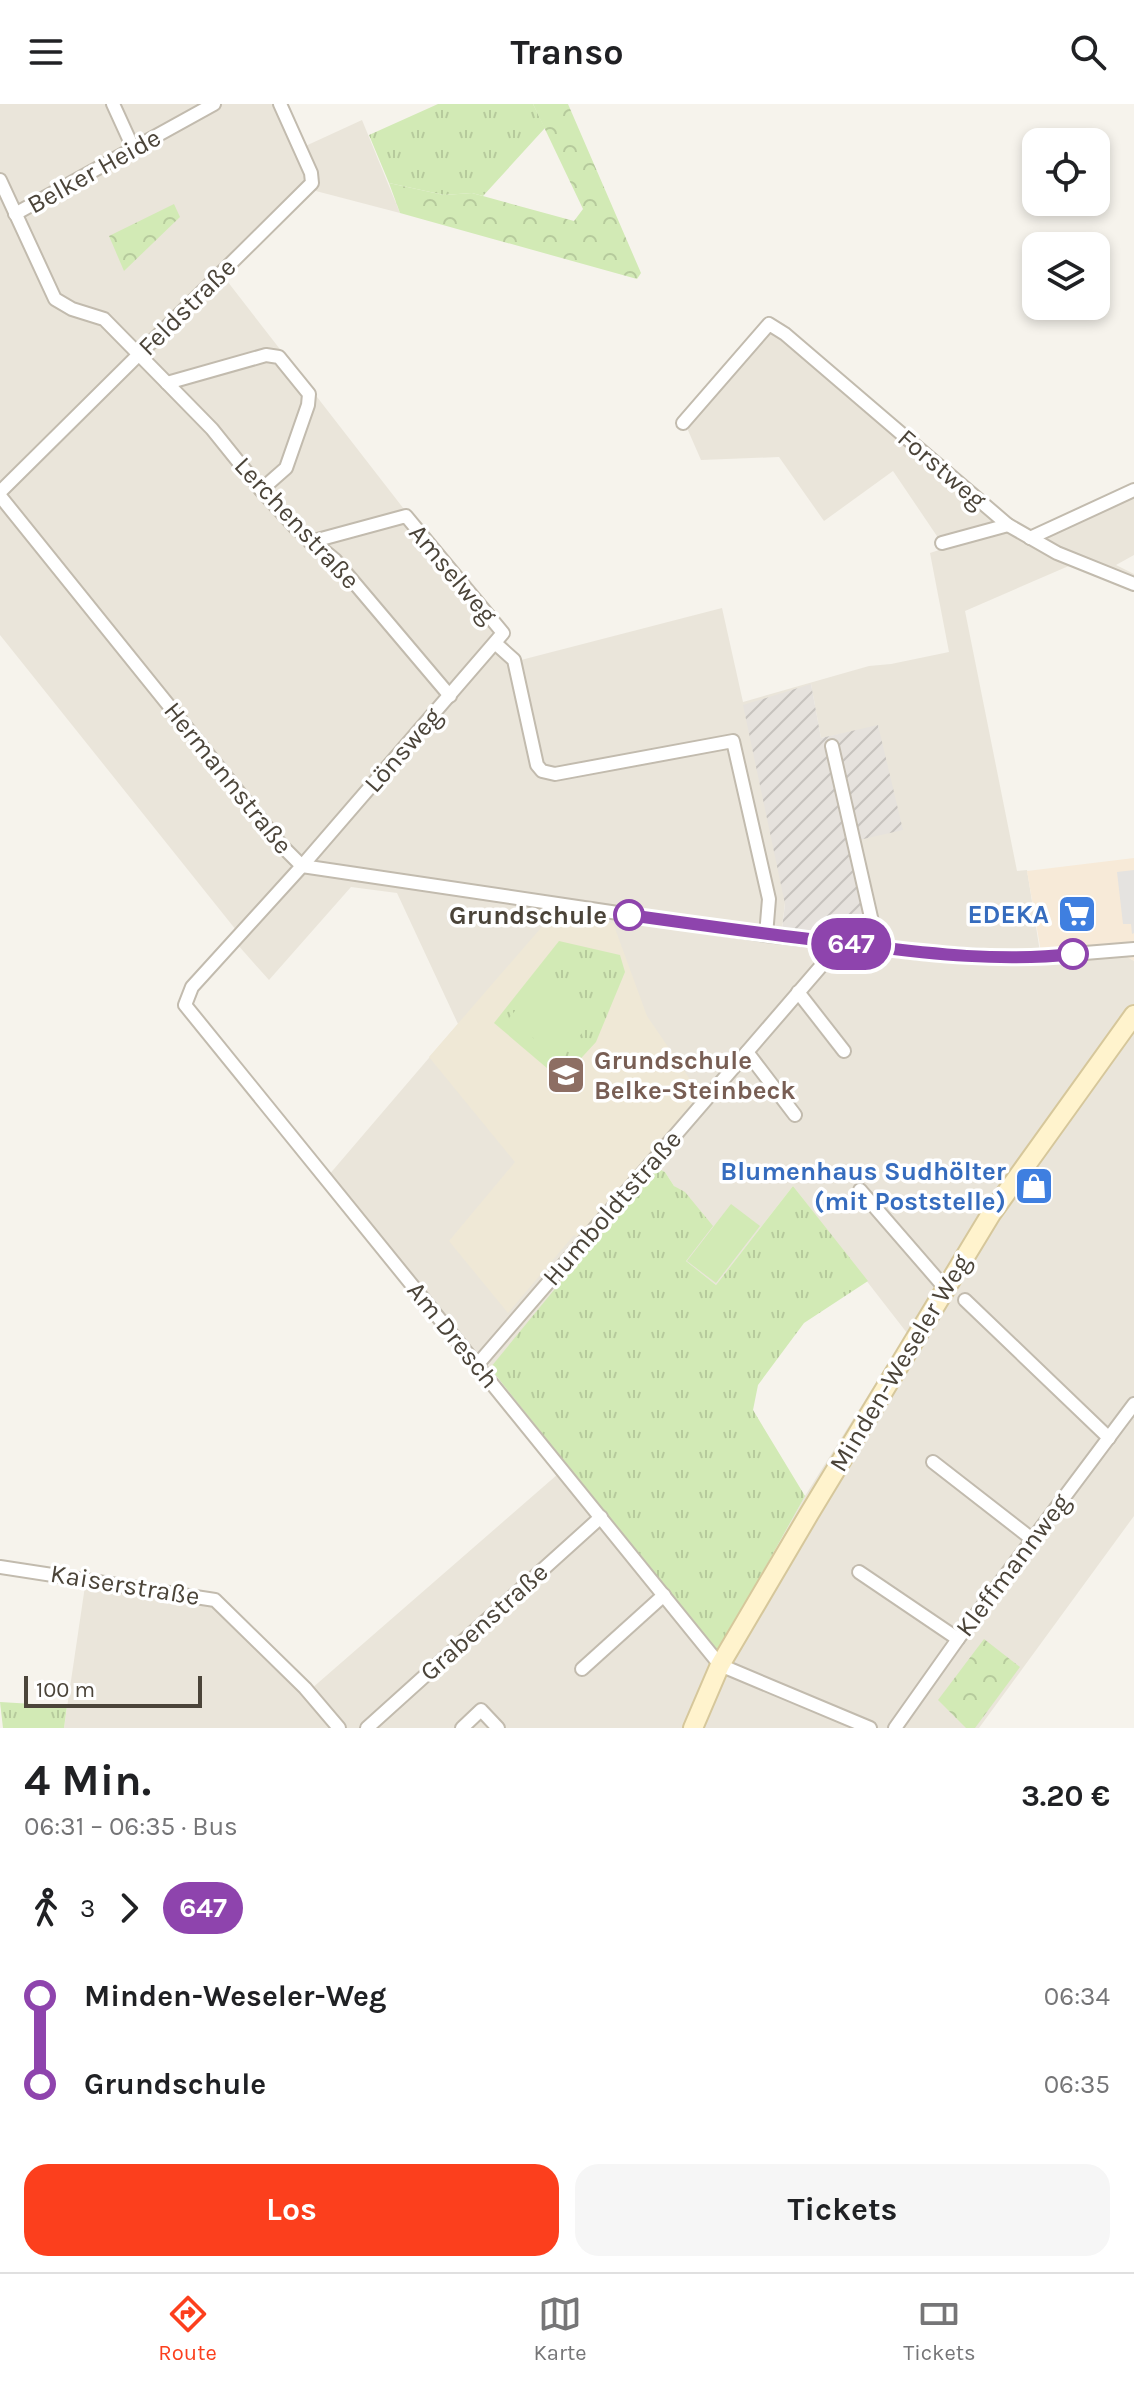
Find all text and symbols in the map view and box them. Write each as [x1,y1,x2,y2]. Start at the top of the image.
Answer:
icon: menu [24,30,68,74]
icon: search [1066,30,1110,74]
text: Transo [510,31,624,73]
street label: Belker Heide [22,122,166,220]
map controls [1022,128,1110,320]
button: locate [1022,128,1110,216]
button: layers [1022,232,1110,320]
street label: Feldstraße [132,252,242,362]
street label: Forstweg [892,422,993,516]
street label: Lerchenstraße [228,450,366,596]
street label: Amselweg [402,518,504,630]
street label: Hermannstraße [157,696,299,860]
street label: Lönsweg [358,701,449,799]
supermarket icon: EDEKA [1056,893,1098,935]
place label: EDEKA [967,899,1049,930]
place label: Grundschule [449,900,607,931]
marker: Grundschule [614,900,644,930]
line badge: 647 [805,918,897,970]
text: 647 [827,927,875,960]
unlabelled marker [1058,939,1088,969]
place label: Grundschule Belke-Steinbeck [594,1045,796,1106]
school or university icon: Grundschule Belke-Steinbeck [545,1054,587,1096]
street label: Humboldtstraße [536,1124,688,1292]
place label: Blumenhaus Sudhölter (mit Poststelle) [720,1156,1007,1217]
shop icon: Blumenhaus Sudhölter (mit Poststelle) [1013,1165,1055,1207]
street label: Minden-Weseler Weg [823,1248,977,1477]
street label: Am Dresch [401,1275,505,1395]
street label: Kleffmannweg [949,1487,1077,1643]
street label: Grabenstraße [414,1556,554,1688]
street label: Kaiserstraße [48,1558,202,1612]
scale bar [24,1672,202,1708]
text: 100 m [36,1677,95,1703]
text: 4 Min. [24,1755,151,1806]
text: 3.20 € [1021,1778,1110,1814]
text: 06:31 – 06:35 · Bus [24,1811,238,1842]
icon: walk [24,1886,68,1930]
icon: forward [107,1886,151,1930]
text: 647 [179,1891,227,1924]
text: 3 [80,1893,95,1924]
text: Minden-Weseler-Weg [84,1978,386,2014]
text: 06:34 [1044,1981,1110,2012]
text: Grundschule [84,2066,266,2102]
text: 06:35 [1044,2069,1110,2100]
button: Los [24,2164,559,2256]
button: Tickets [575,2164,1110,2256]
tab: Route [158,2292,217,2366]
tab: Karte [533,2292,586,2366]
tab: Tickets [903,2292,976,2366]

